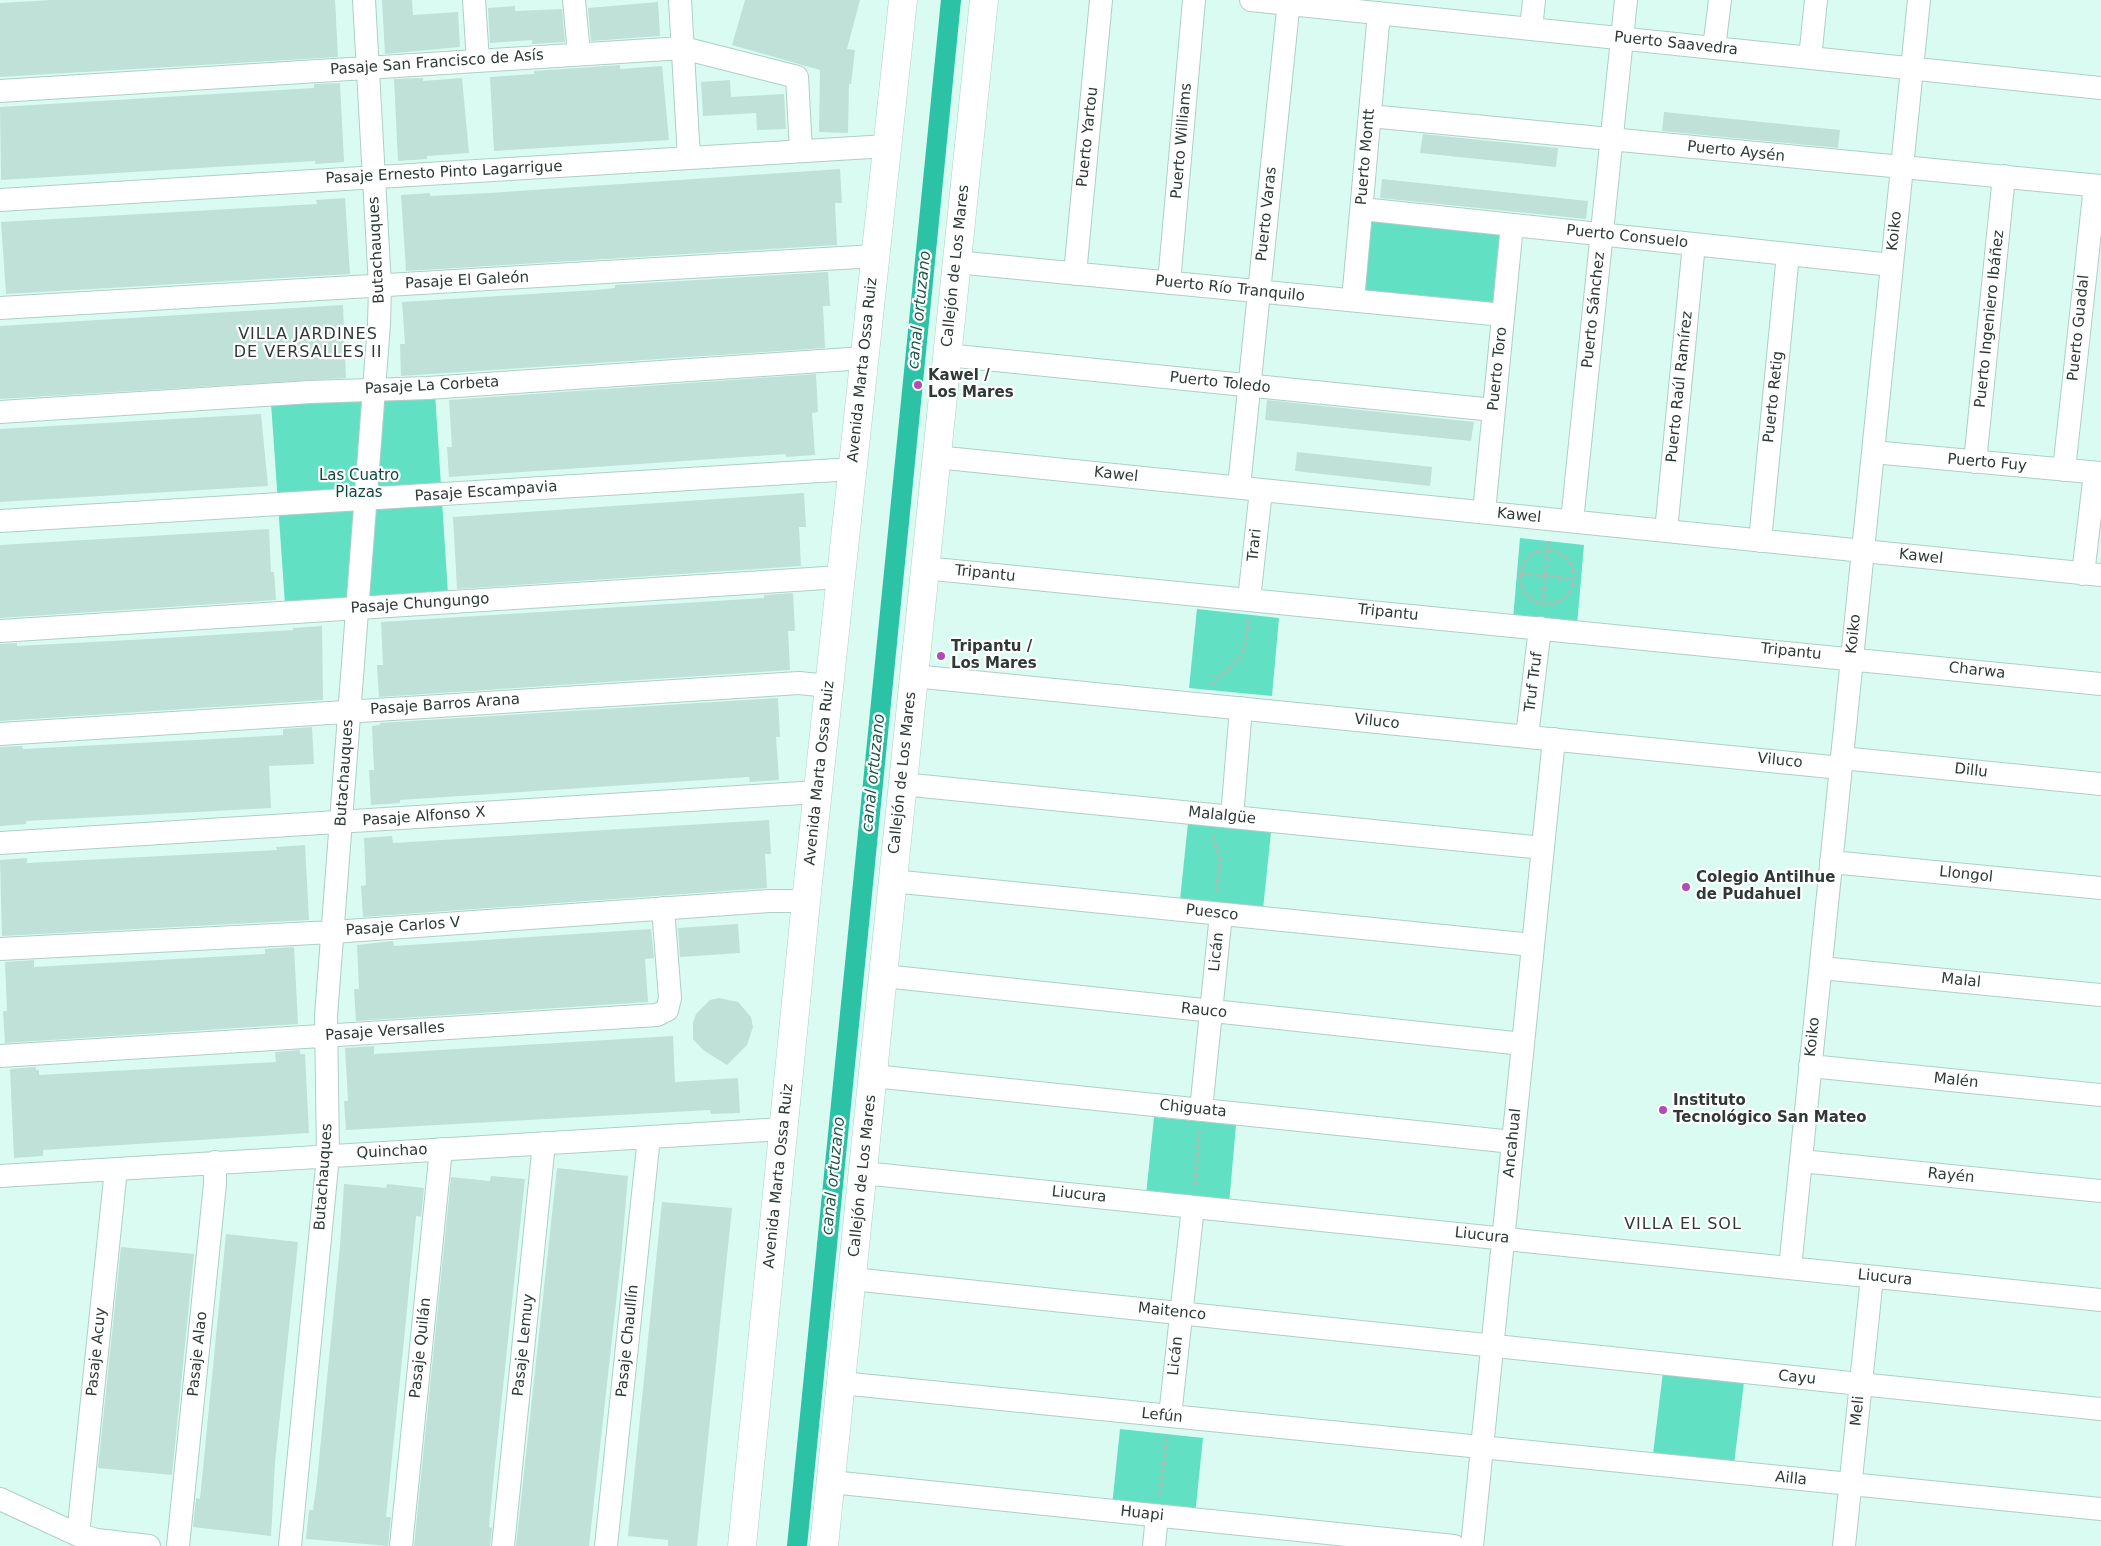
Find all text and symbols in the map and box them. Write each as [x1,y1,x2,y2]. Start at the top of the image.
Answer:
street label: Puerto Saavedra [1613,29,1739,59]
street label: Pasaje San Francisco de Asís [330,47,544,79]
street label: Puerto Williams [1168,82,1196,200]
street label: Puerto Yartou [1074,86,1102,188]
street label: Puerto Montt [1353,108,1379,206]
street label: Puerto Aysén [1686,138,1786,166]
street label: Pasaje Ernesto Pinto Lagarrigue [325,158,563,188]
street label: Puerto Varas [1253,166,1281,262]
street label: Callejón de Los Mares [939,184,973,348]
street label: Butachauques [365,196,389,304]
street label: Koiko [1884,210,1906,252]
street label: Puerto Consuelo [1565,222,1689,252]
street label: Puerto Ingeniero Ibáñez [1972,229,2008,409]
water label: canal ortuzano [904,250,936,370]
street label: Puerto Sánchez [1579,251,1609,369]
street label: Pasaje El Galeón [405,269,529,293]
street label: Puerto Río Tranquilo [1154,272,1306,306]
street label: Puerto Guadal [2064,274,2094,382]
street label: Avenida Marta Ossa Ruiz [844,277,882,463]
street label: Puerto Raúl Ramírez [1663,310,1697,464]
district label: VILLA JARDINES DE VERSALLES II [232,325,384,363]
street label: Puerto Toro [1485,326,1511,412]
street label: Puerto Retig [1760,350,1788,444]
place label: Kawel / Los Mares [928,367,1014,402]
street label: Puerto Toledo [1169,369,1271,397]
street label: Pasaje La Corbeta [364,373,500,399]
marker: Kawel / Los Mares [912,379,924,391]
street label: Puerto Fuy [1947,451,2027,475]
street label: Kawel [1093,464,1139,486]
park label: Las Cuatro Plazas [319,467,399,502]
street label: Pasaje Escampavia [414,478,558,506]
street label: Kawel [1496,505,1542,527]
street label: Trari [1244,528,1266,562]
street label: Kawel [1898,546,1944,568]
street label: Tripantu [954,562,1016,586]
street label: Pasaje Chungungo [350,590,490,618]
street label: Tripantu [1357,601,1419,625]
street label: Koiko [1843,613,1865,655]
place label: Tripantu / Los Mares [951,638,1037,673]
street label: Tripantu [1760,640,1822,664]
marker: Tripantu / Los Mares [935,650,947,662]
street label: Truf Truf [1521,651,1547,713]
street label: Charwa [1948,659,2006,683]
street label: Avenida Marta Ossa Ruiz [801,680,839,866]
street label: Pasaje Barros Arana [370,691,520,719]
street label: Callejón de Los Mares [886,691,920,855]
street label: Viluco [1354,711,1400,733]
water label: canal ortuzano [858,713,890,833]
street label: Butachauques [332,719,358,827]
street label: Viluco [1757,750,1803,772]
street label: Dillu [1953,760,1989,782]
street label: Malalgüe [1187,803,1257,829]
street label: Pasaje Alfonso X [362,804,486,830]
street label: Llongol [1938,863,1994,887]
place label: Colegio Antilhue de Pudahuel [1696,869,1835,904]
marker: Colegio Antilhue de Pudahuel [1680,881,1692,893]
street label: Puesco [1185,901,1239,925]
street label: Pasaje Carlos V [345,914,461,940]
street label: Licán [1206,931,1228,973]
street label: Malal [1940,970,1982,992]
street label: Rauco [1180,1000,1228,1022]
street label: Koiko [1802,1016,1824,1058]
street label: Pasaje Versalles [325,1019,445,1045]
street label: Malén [1933,1070,1979,1092]
street label: Avenida Marta Ossa Ruiz [760,1083,798,1269]
place label: Instituto Tecnológico San Mateo [1673,1092,1867,1127]
street label: Callejón de Los Mares [846,1094,880,1258]
street label: Chiguata [1159,1097,1227,1121]
marker: Instituto Tecnológico San Mateo [1657,1104,1669,1116]
street label: Ancahual [1500,1107,1526,1179]
water label: canal ortuzano [818,1116,850,1236]
street label: Butachauques [311,1123,337,1231]
street label: Quinchao [356,1141,428,1163]
street label: Rayén [1927,1165,1975,1187]
street label: Liucura [1051,1183,1107,1207]
district label: VILLA EL SOL [1623,1215,1743,1235]
street label: Liucura [1454,1224,1510,1248]
street label: Liucura [1857,1266,1913,1290]
street label: Pasaje Chaullín [613,1284,643,1398]
street label: Pasaje Lemuy [510,1293,538,1397]
street label: Pasaje Quilán [407,1297,435,1399]
street label: Maitenco [1137,1299,1207,1325]
street label: Pasaje Acuy [83,1307,111,1397]
street label: Pasaje Alao [185,1311,211,1397]
street label: Licán [1165,1335,1187,1377]
street label: Cayu [1777,1367,1817,1389]
street label: Meli [1847,1395,1869,1427]
street label: Lefún [1140,1405,1184,1427]
street label: Ailla [1774,1468,1808,1490]
street label: Huapi [1119,1503,1165,1525]

